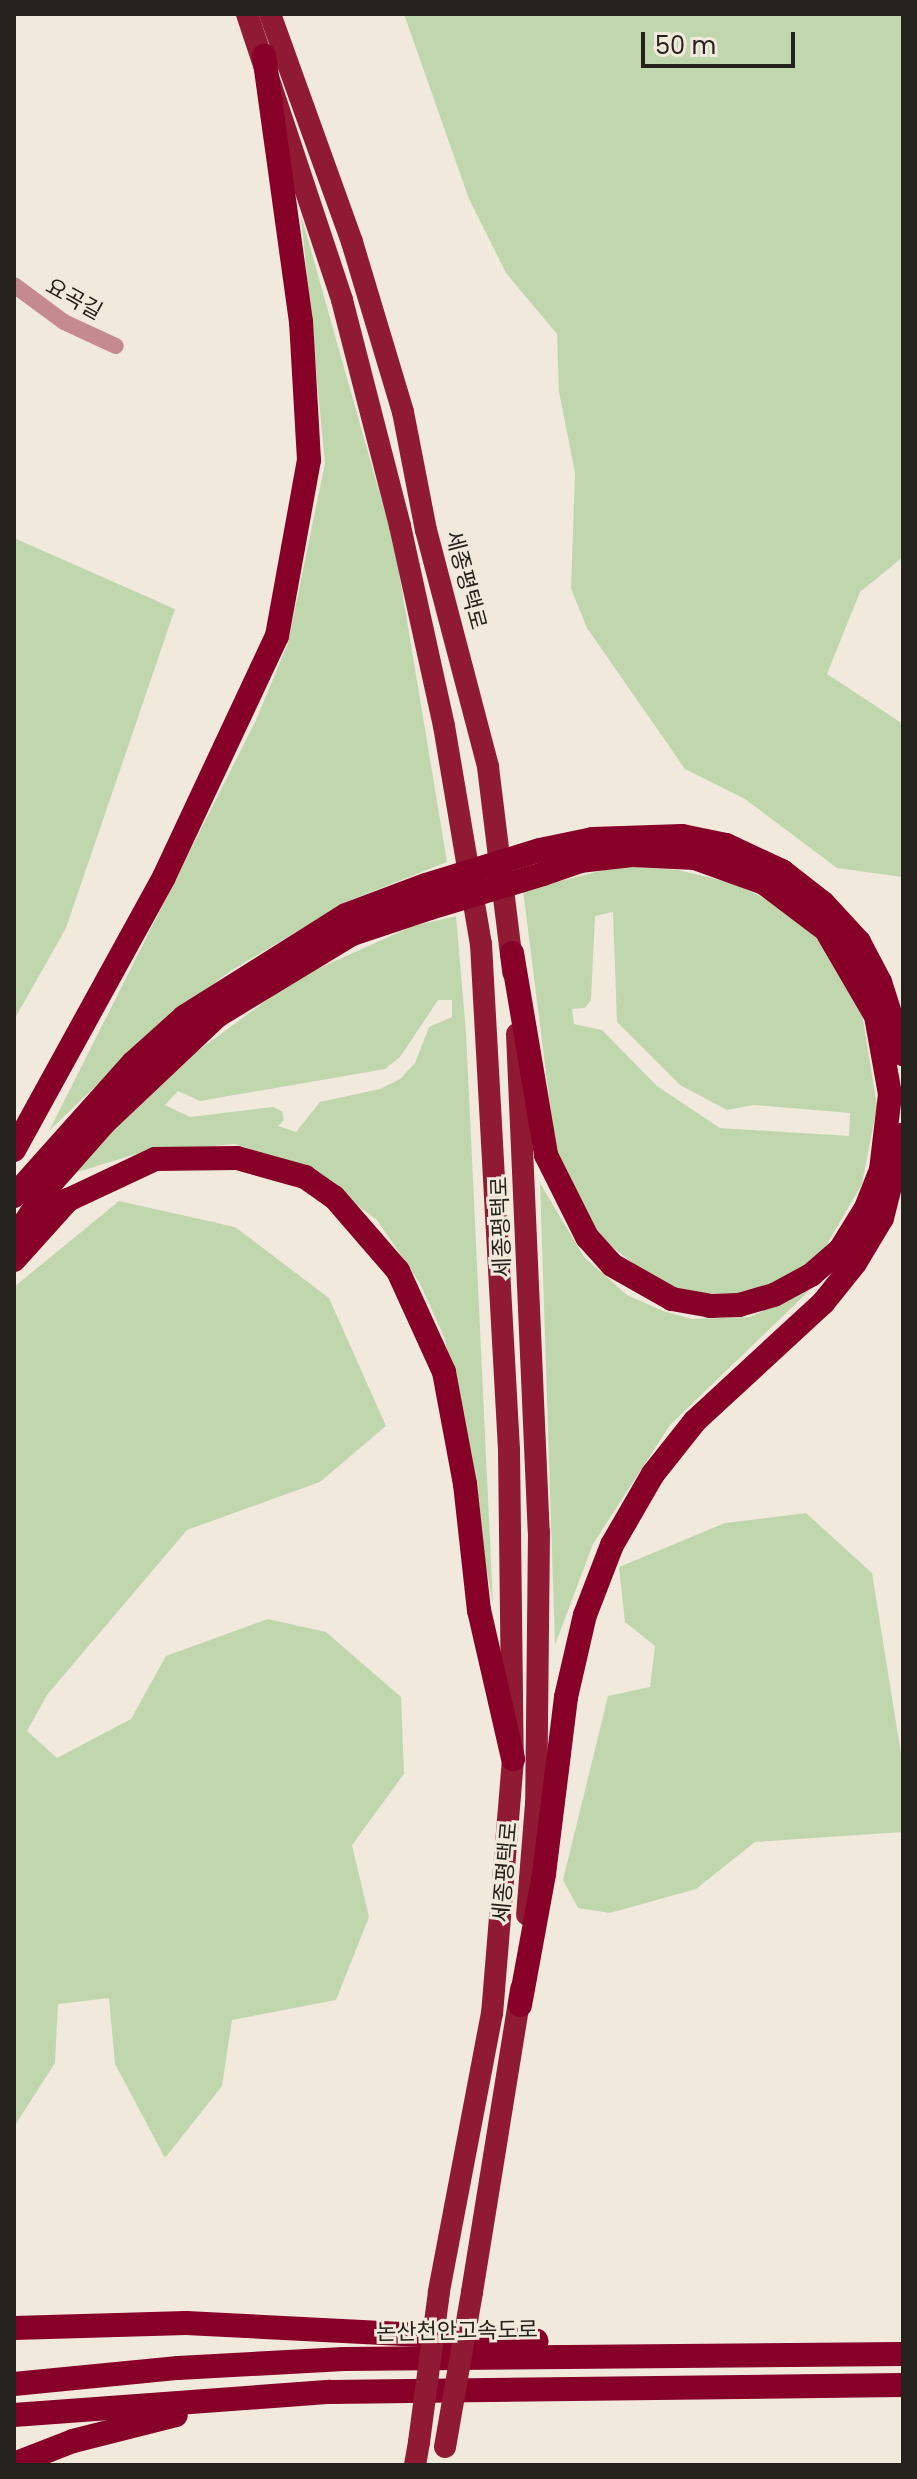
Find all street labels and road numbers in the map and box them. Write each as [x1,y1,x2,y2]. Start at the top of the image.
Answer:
street label: 요곡길 [41,273,107,325]
street label: 세종평택로 [440,528,492,632]
street label: 세종평택로 [486,1176,516,1278]
street label: 세종평택로 [487,1820,523,1924]
street label: 논산천안고속도로 [376,2316,538,2346]

